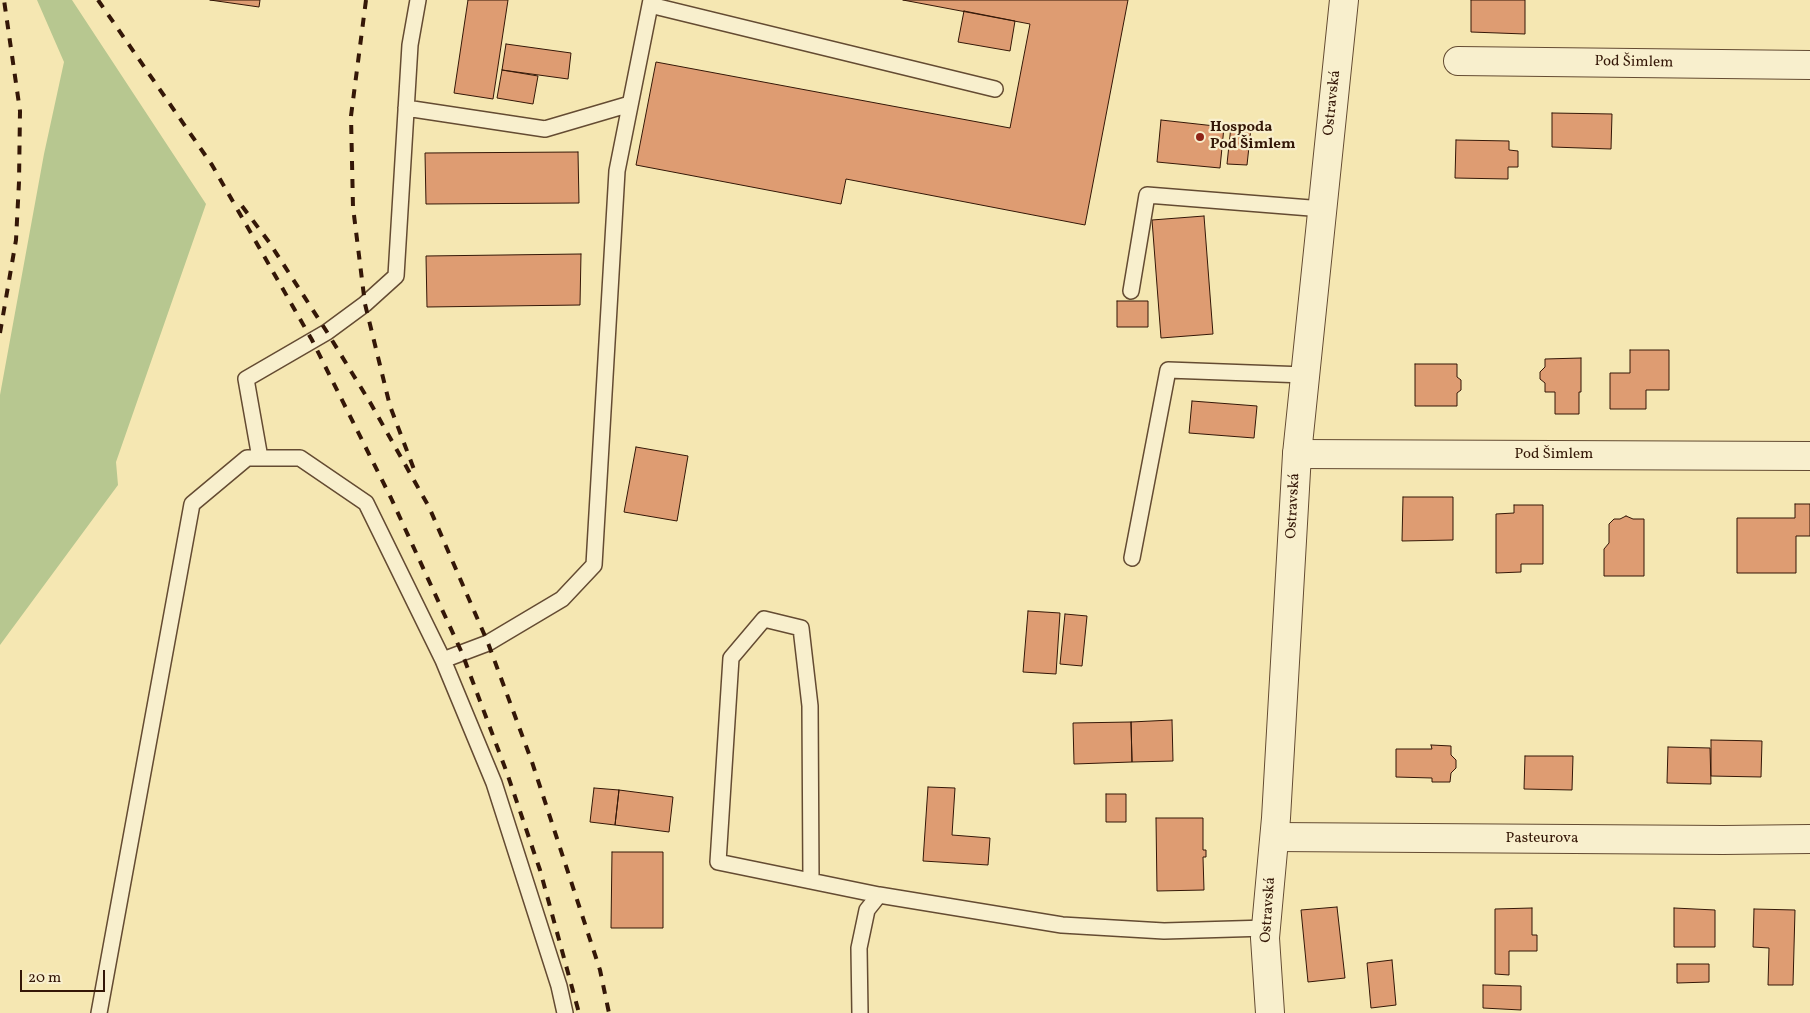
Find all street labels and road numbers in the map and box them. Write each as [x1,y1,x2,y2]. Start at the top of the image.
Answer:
street label: Pod Šimlem [1594,53,1674,73]
street label: Ostravská [1321,69,1345,137]
street label: Pod Šimlem [1515,446,1593,464]
street label: Ostravská [1283,473,1305,539]
street label: Pasteurova [1506,830,1578,848]
street label: Ostravská [1258,876,1280,944]

